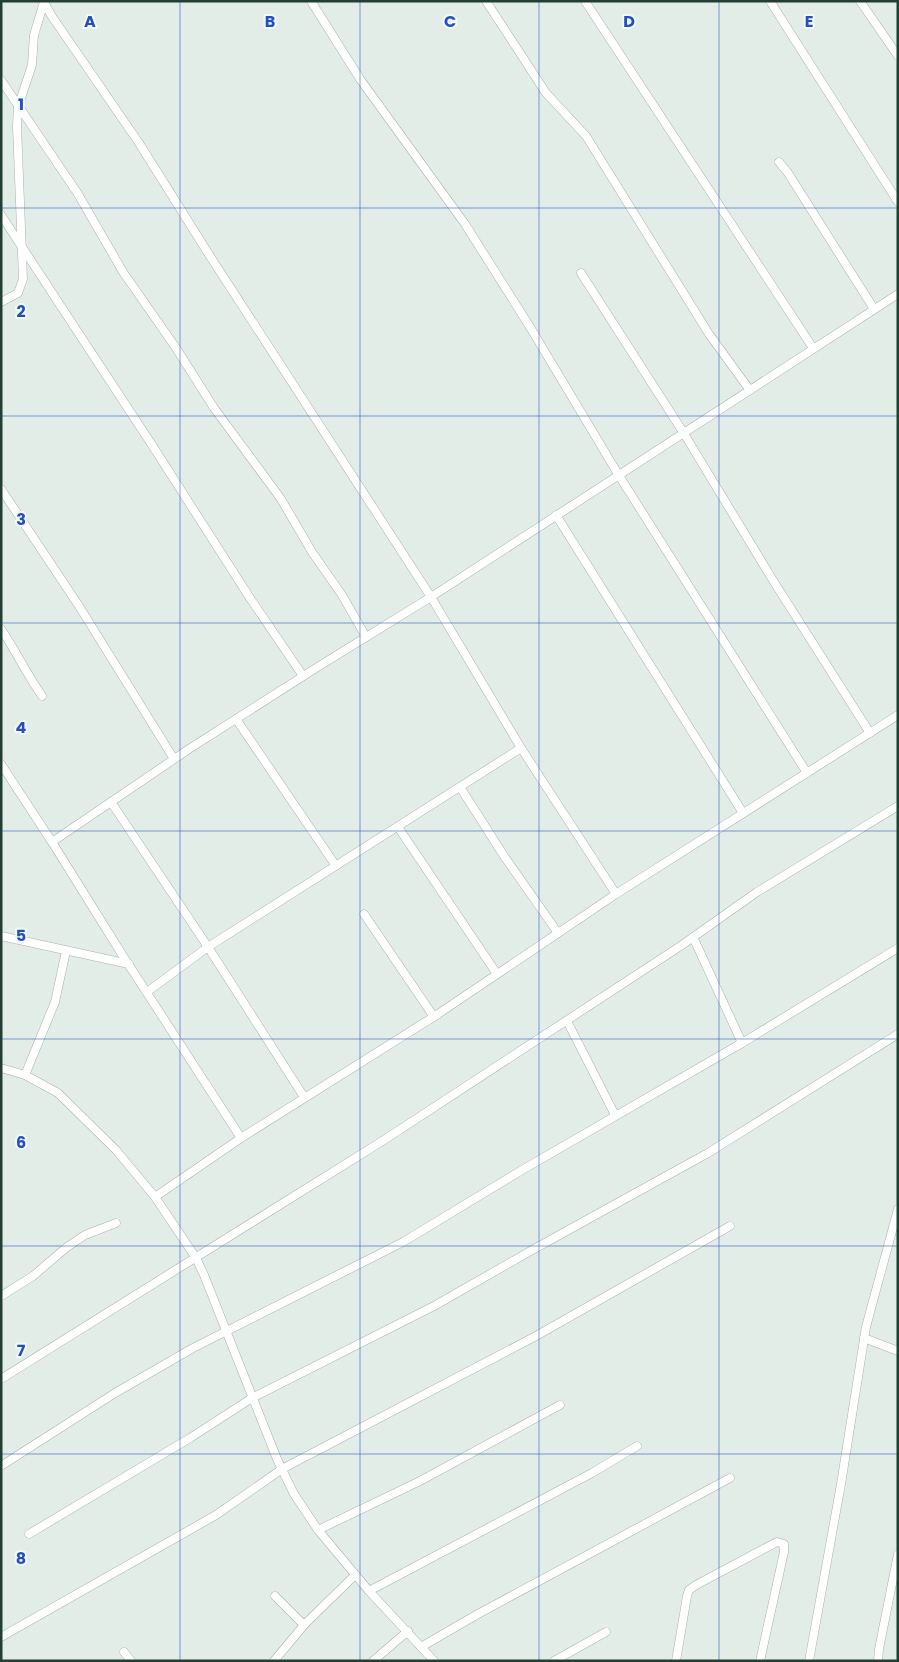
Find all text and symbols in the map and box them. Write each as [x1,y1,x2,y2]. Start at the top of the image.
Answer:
text: A [84,10,96,33]
text: B [265,10,275,33]
text: C [444,10,456,33]
text: D [623,10,635,33]
text: E [805,10,813,33]
text: 1 [18,93,24,116]
text: 2 [16,300,26,323]
text: 3 [16,508,26,531]
text: 4 [16,716,27,739]
text: 5 [16,924,26,947]
text: 6 [16,1131,26,1154]
text: 7 [17,1339,26,1362]
text: 8 [16,1547,26,1570]

